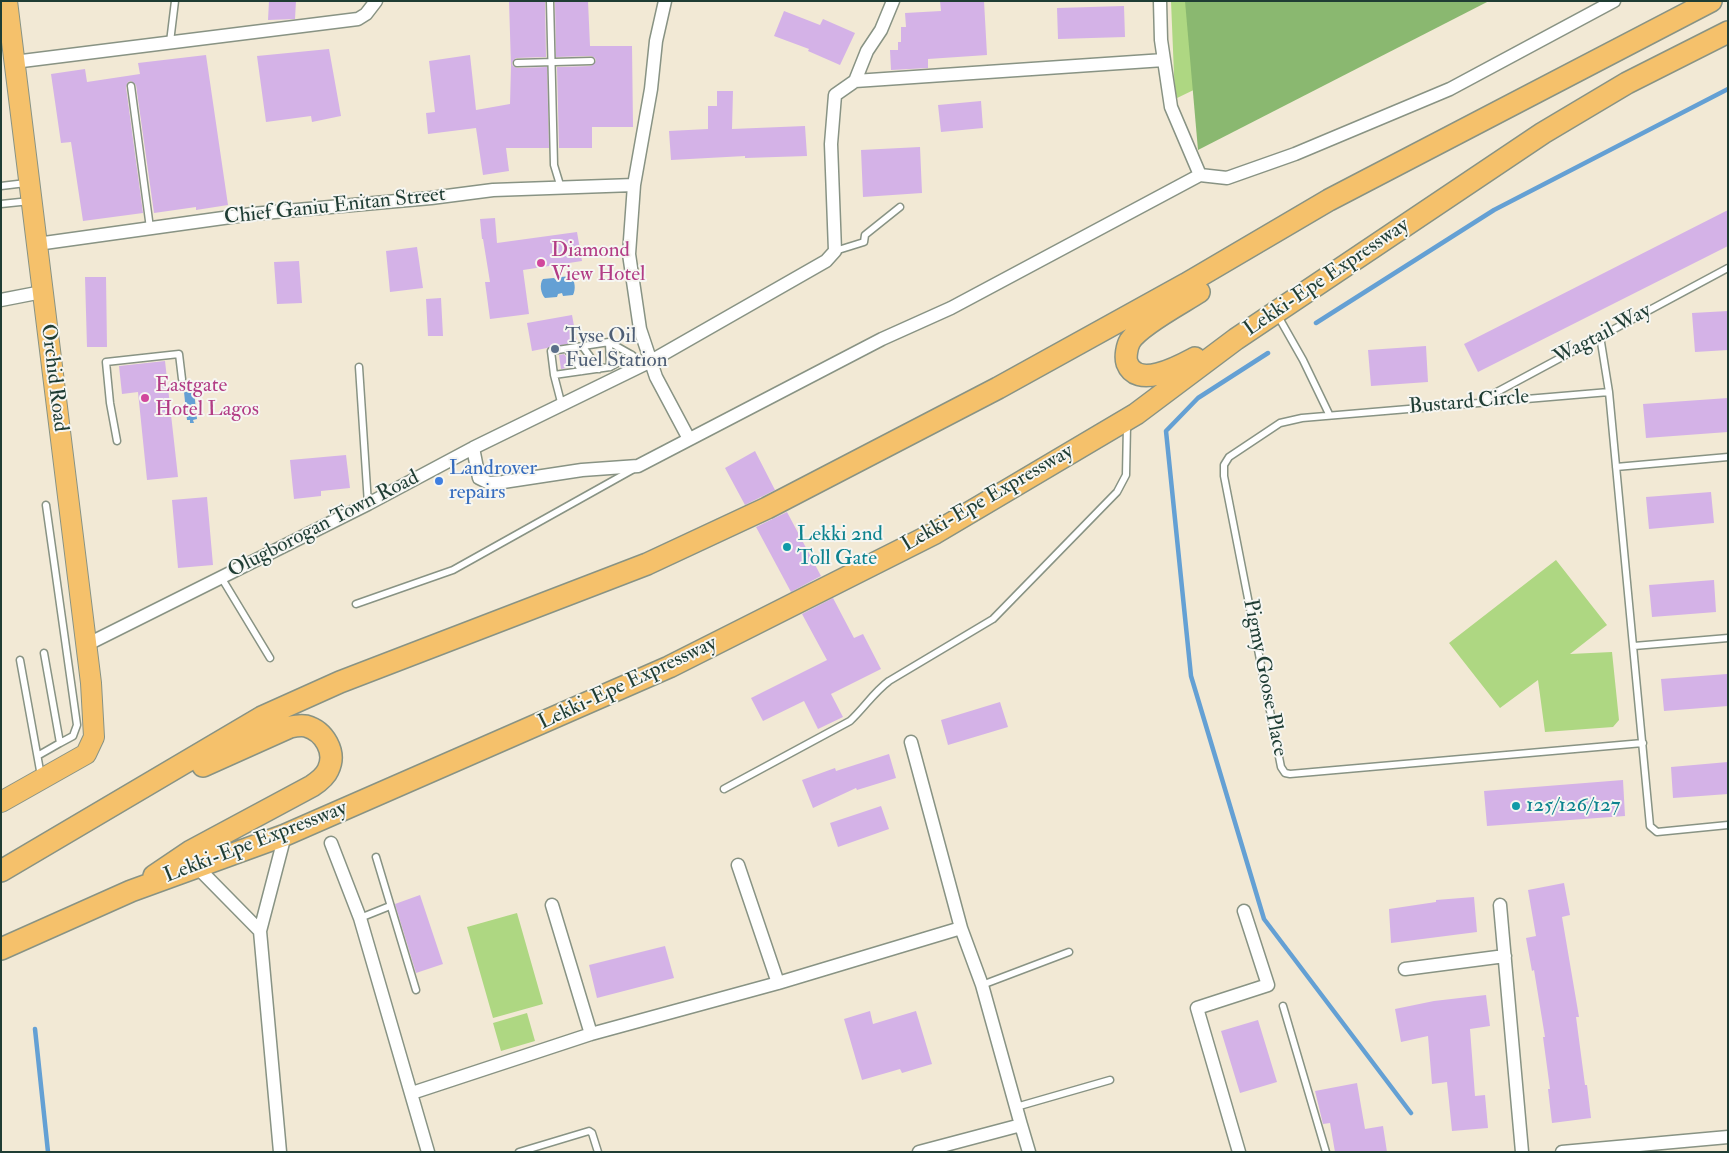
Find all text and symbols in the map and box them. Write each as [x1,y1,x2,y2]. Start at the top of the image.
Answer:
street label: Chief Ganiu Enitan Street [223,183,447,231]
street label: Lekki-Epe Expressway [1240,213,1414,343]
place label: Diamond View Hotel [551,238,645,288]
marker: Diamond View Hotel [535,257,547,269]
street label: Wagtail Way [1550,299,1656,371]
street label: Orchid Road [34,323,72,433]
place label: Tyse Oil Fuel Station [565,324,667,374]
marker: Tyse Oil Fuel Station [549,343,561,355]
place label: Eastgate Hotel Lagos [155,373,259,423]
street label: Bustard Circle [1408,385,1530,421]
marker: Eastgate Hotel Lagos [139,392,151,404]
street label: Lekki-Epe Expressway [898,440,1078,558]
place label: Landrover repairs [449,456,537,506]
street label: Olugborogan Town Road [224,466,424,584]
marker: Landrover repairs [433,475,445,487]
place label: Lekki 2nd Toll Gate [797,522,883,572]
marker: Lekki 2nd Toll Gate [781,541,793,553]
street label: Pigmy Goose Place [1236,597,1292,759]
street label: Lekki-Epe Expressway [535,632,721,736]
place label: 125/126/127 [1526,793,1620,819]
street label: Lekki-Epe Expressway [161,796,351,890]
marker: 125/126/127 [1510,800,1522,812]

